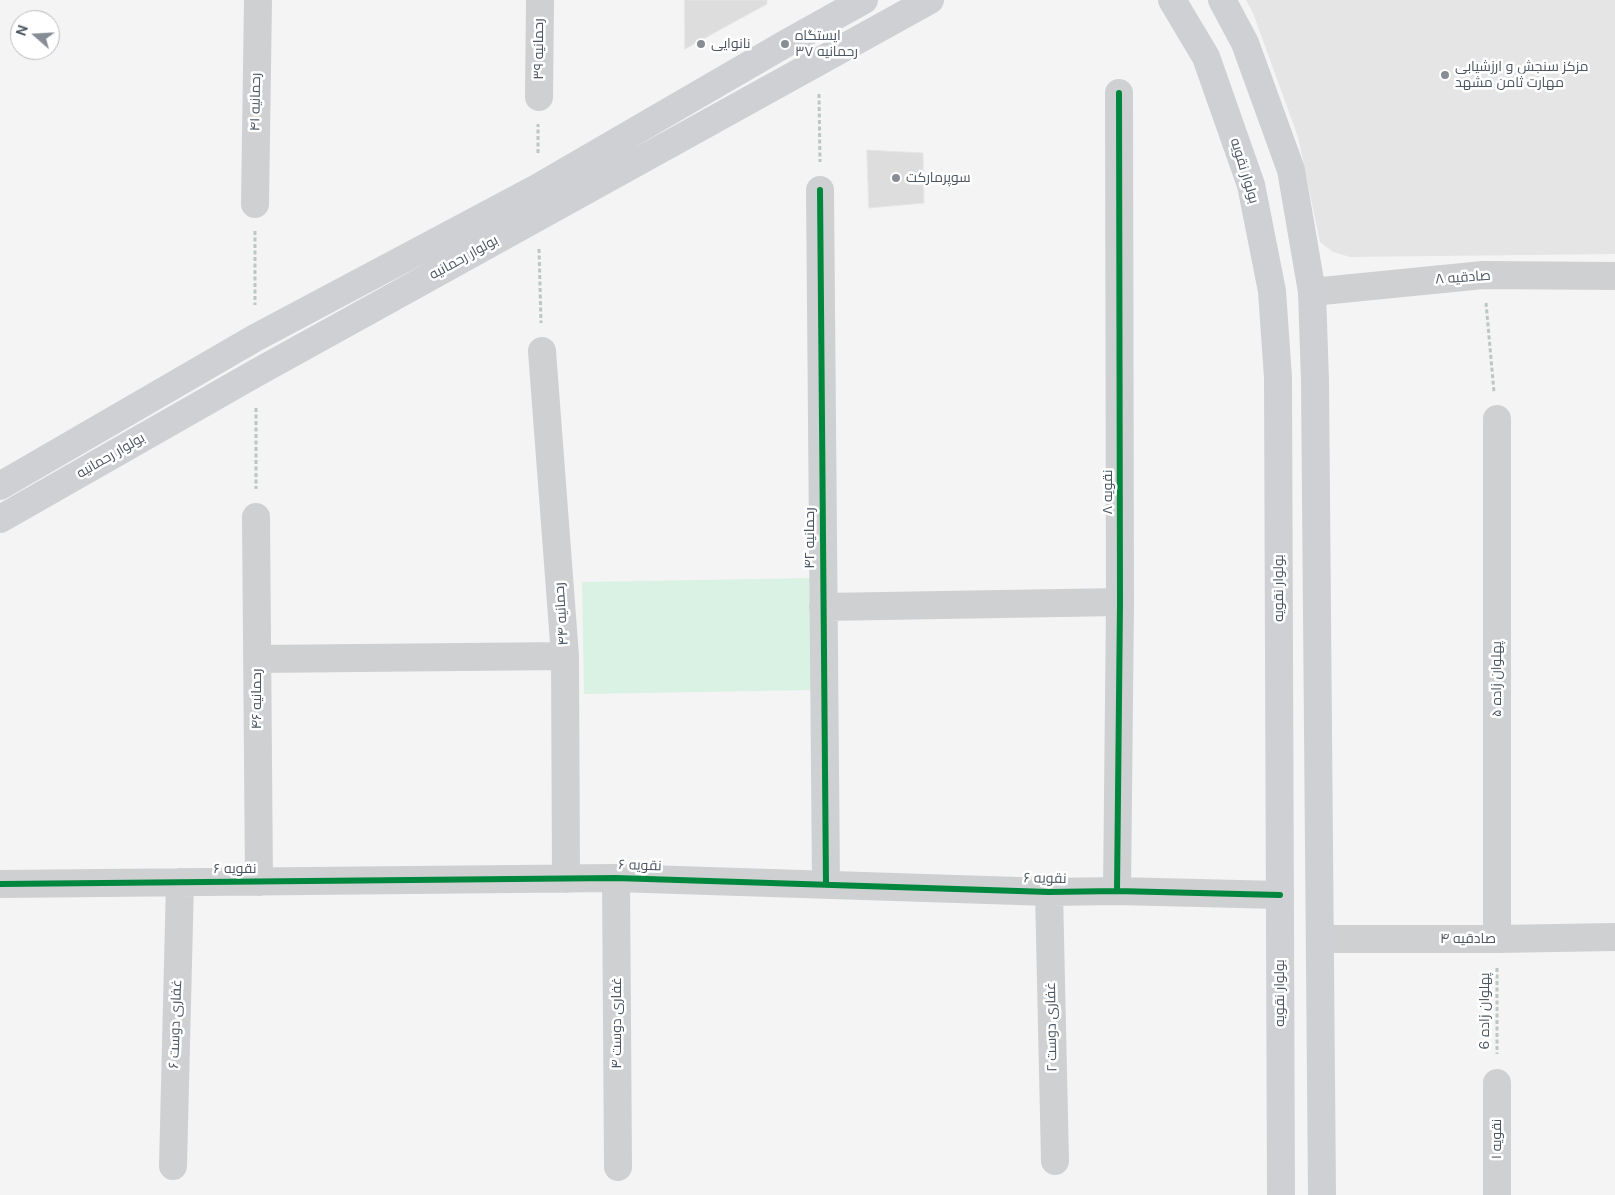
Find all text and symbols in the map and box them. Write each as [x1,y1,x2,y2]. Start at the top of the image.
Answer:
north arrow [10,10,60,60]
street label: رحمانیه ۳۹ [531,18,547,80]
text: N [12,23,32,38]
place label: ایستگاه رحمانیه ۳۷ [795,28,858,60]
place label: نانوایی [711,36,751,52]
marker: نانوایی [695,38,707,50]
marker: ایستگاه رحمانیه ۳۷ [779,38,791,50]
place label: مزکز سنجش و ارزشیابی مهارت ثامن مشهد [1455,59,1589,92]
marker: مزکز سنجش و ارزشیابی مهارت ثامن مشهد [1439,69,1451,81]
street label: رحمانیه ۴۱ [247,73,265,131]
street label: بولوار نقویه [1226,136,1262,206]
place label: سوپرمارکت [906,170,971,186]
marker: سوپرمارکت [890,172,902,184]
street label: بولوار رحمانیه [427,232,501,284]
street label: صادقیه ۸ [1435,268,1491,288]
street label: بولوار رحمانیه [74,430,148,482]
street label: نقویه ۸ [1100,469,1116,515]
street label: رحمانیه ۴۲ [802,507,818,569]
street label: بولوار نقویه [1271,554,1287,622]
street label: رحمانیه ۴۴ [551,582,573,646]
street label: پهلوان زاده ۵ [1489,641,1505,717]
street label: رحمانیه ۴۶ [249,669,265,729]
street label: نقویه ۶ [618,857,662,875]
street label: نقویه ۶ [213,861,257,877]
street label: نقویه ۶ [1023,870,1067,888]
street label: صادقیه ۴ [1440,931,1496,947]
street label: بولوار نقویه [1272,959,1288,1027]
street label: پهلوان زاده 6 [1477,972,1493,1050]
street label: غفاری دوست ۴ [609,977,625,1069]
street label: غفاری دوست ۶ [166,979,186,1069]
street label: غفاری دوست ۲ [1043,982,1061,1072]
street label: نقویه ۱ [1489,1119,1505,1159]

